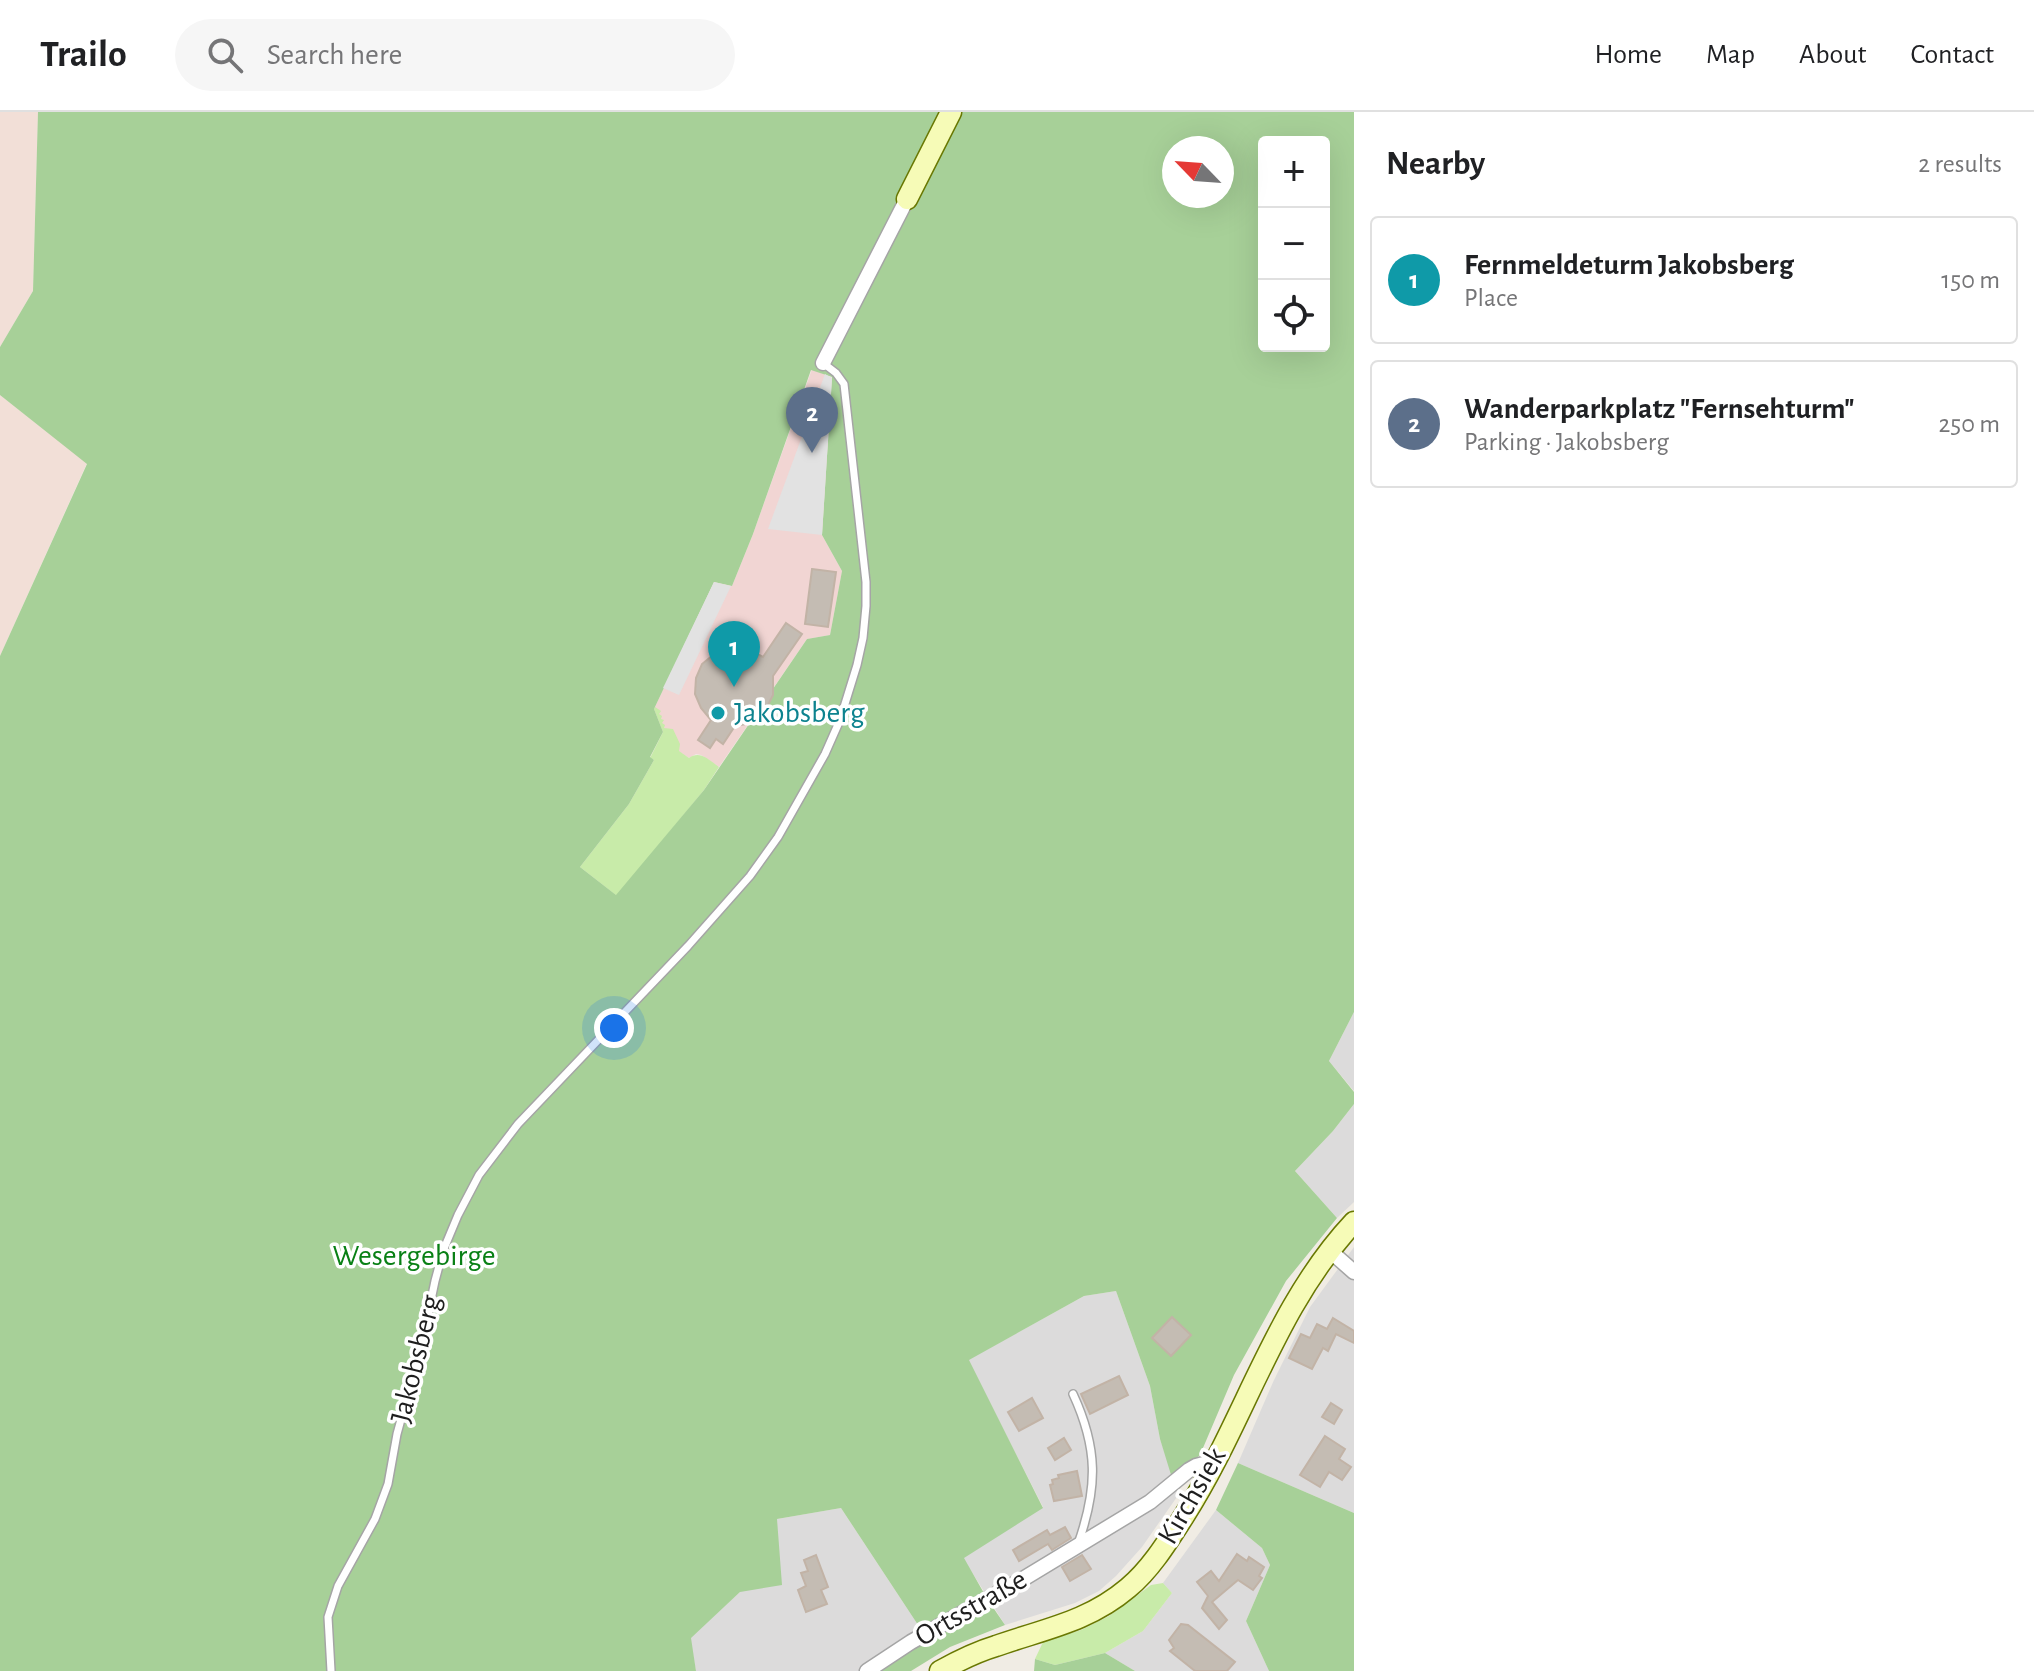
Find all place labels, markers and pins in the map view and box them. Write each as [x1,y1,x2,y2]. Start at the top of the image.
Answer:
pin: 2 [786,387,838,453]
pin: 1 [708,621,760,687]
place label: Jakobsberg [734,698,865,728]
marker: Jakobsberg [709,704,727,722]

